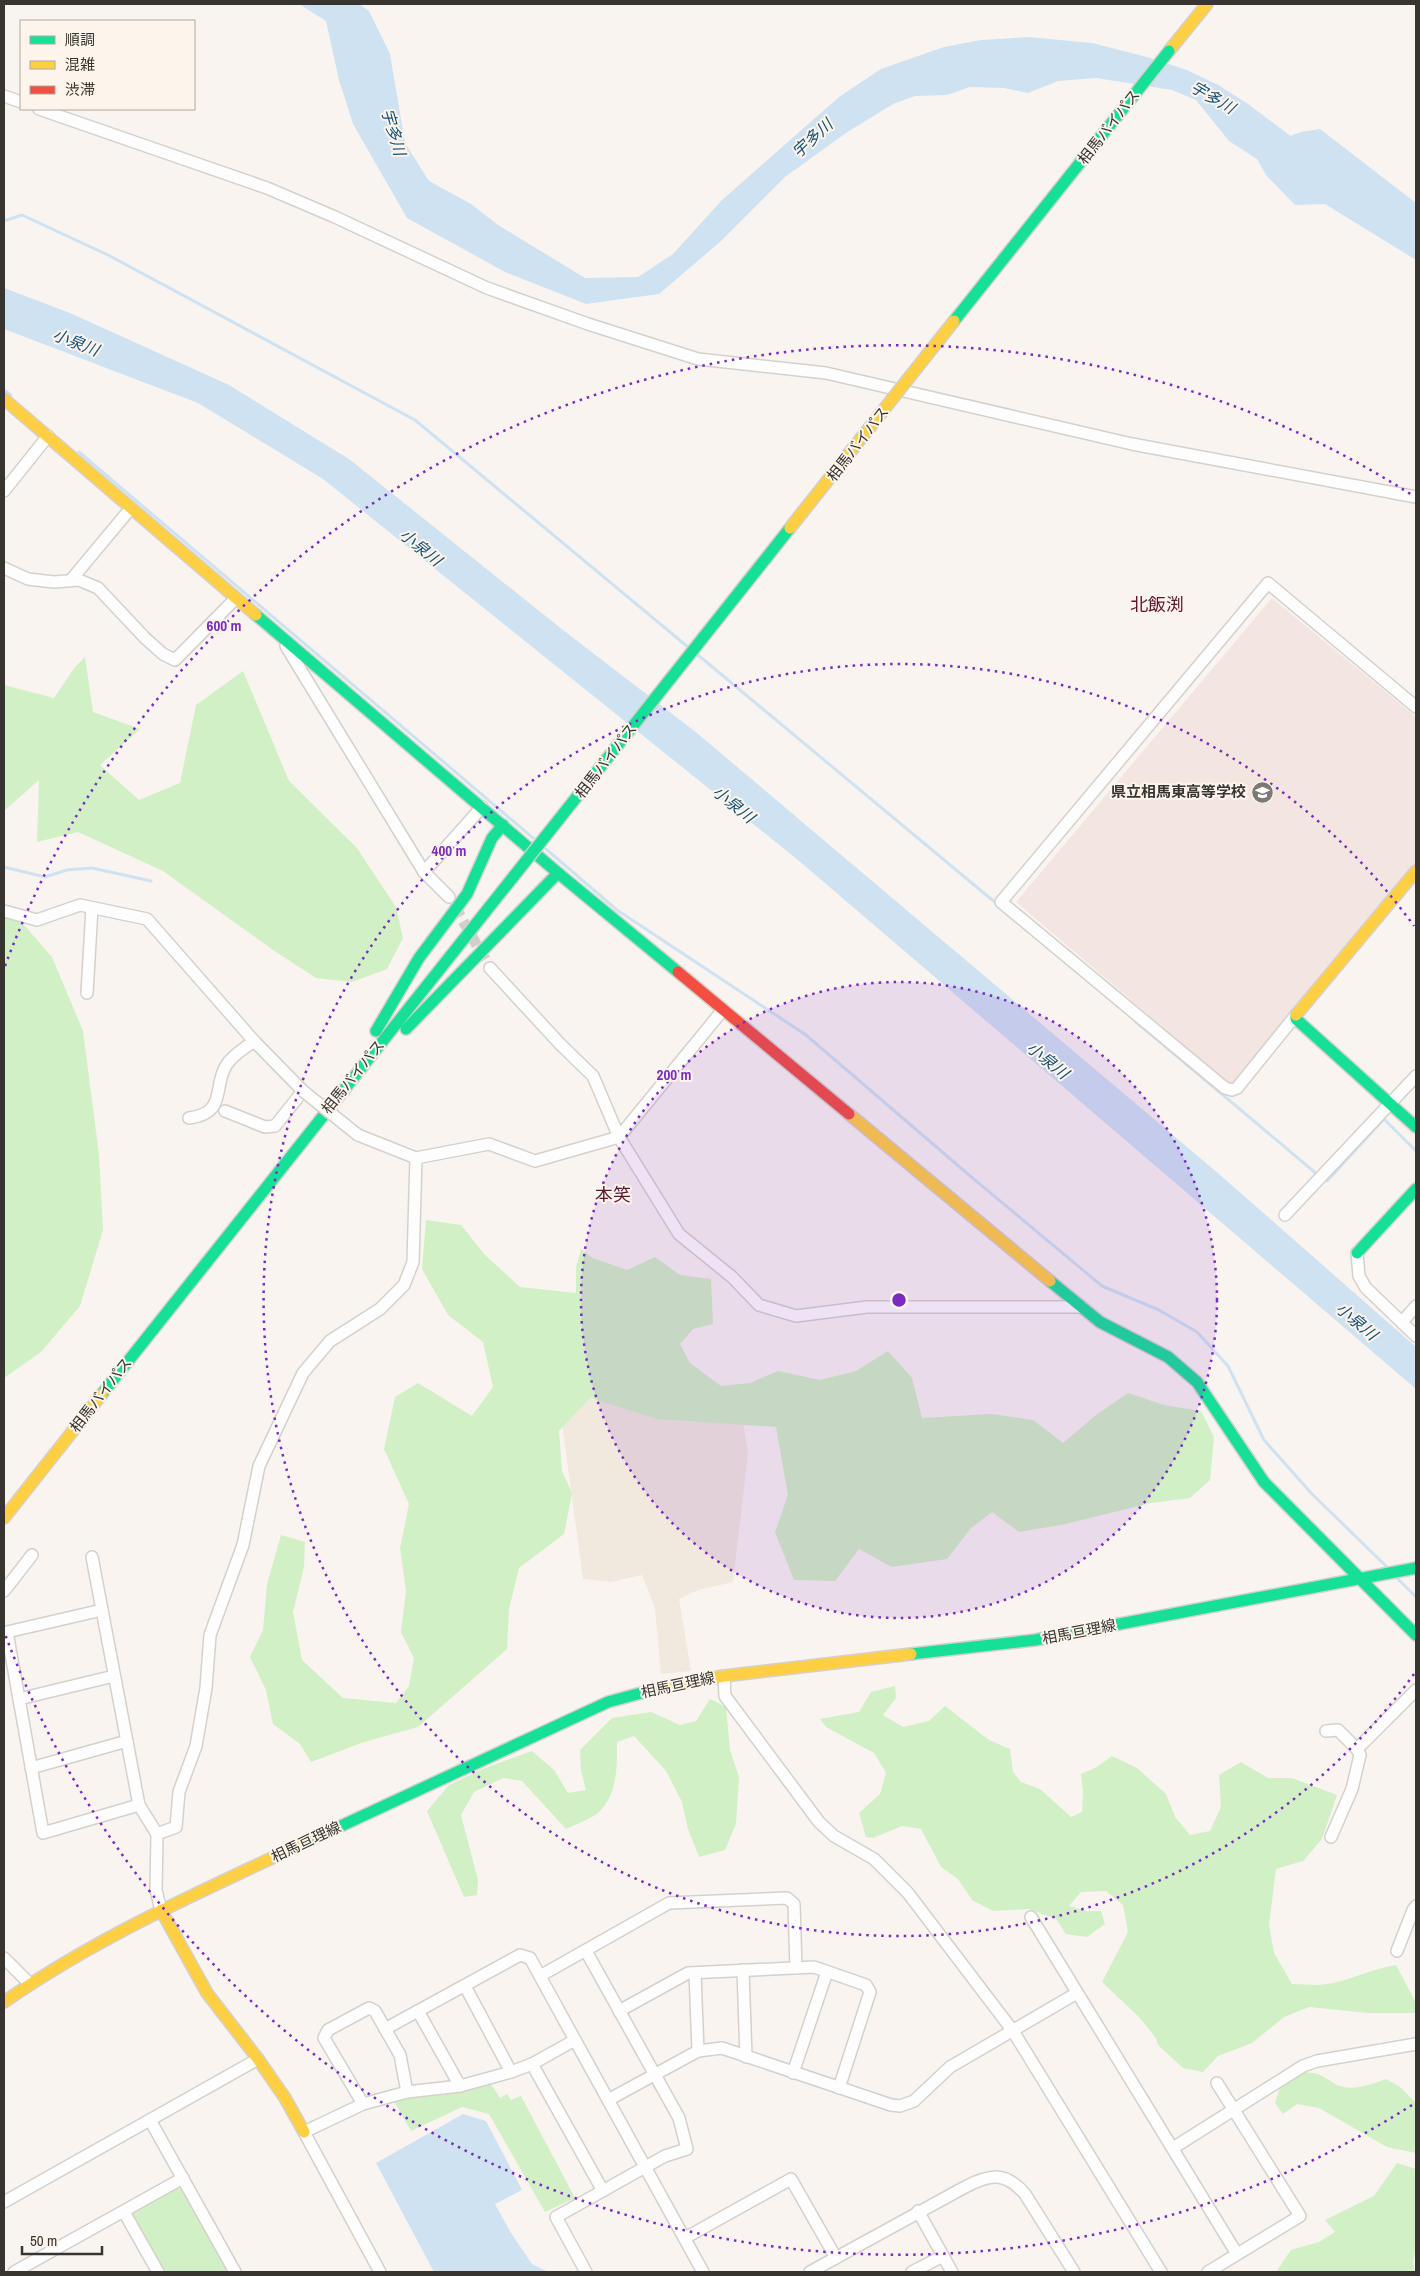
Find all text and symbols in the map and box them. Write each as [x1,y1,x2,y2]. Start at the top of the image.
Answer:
legend [20,20,195,110]
text: 順調 [65,29,95,50]
text: 混雑 [65,54,95,75]
water label: 宇多川 [1187,75,1241,120]
text: 渋滞 [65,79,95,100]
street label: 相馬バイパス [1073,85,1144,169]
water label: 宇多川 [377,106,412,160]
water label: 宇多川 [787,112,839,162]
water label: 小泉川 [50,323,104,362]
street label: 相馬バイパス [822,402,893,486]
water label: 小泉川 [395,523,448,572]
district label: 北飯渕 [1130,592,1184,617]
text: 600 m [207,615,241,636]
street label: 相馬バイパス [570,719,641,803]
water label: 小泉川 [708,780,761,829]
school or university icon: 県立相馬東高等学校 [1250,780,1274,804]
place label: 県立相馬東高等学校 [1111,781,1246,802]
text: 400 m [432,840,466,861]
street label: 相馬バイパス [316,1035,389,1118]
water label: 小泉川 [1022,1036,1075,1085]
text: 200 m [657,1064,691,1085]
district label: 本笑 [595,1182,631,1207]
centre of rings [890,1291,908,1309]
water label: 小泉川 [1332,1297,1384,1346]
street label: 相馬バイパス [65,1353,136,1437]
street label: 相馬亘理線 [1040,1614,1118,1649]
street label: 相馬亘理線 [639,1666,717,1703]
street label: 相馬亘理線 [267,1816,344,1867]
scale bar [22,2224,102,2256]
text: 50 m [30,2230,57,2251]

